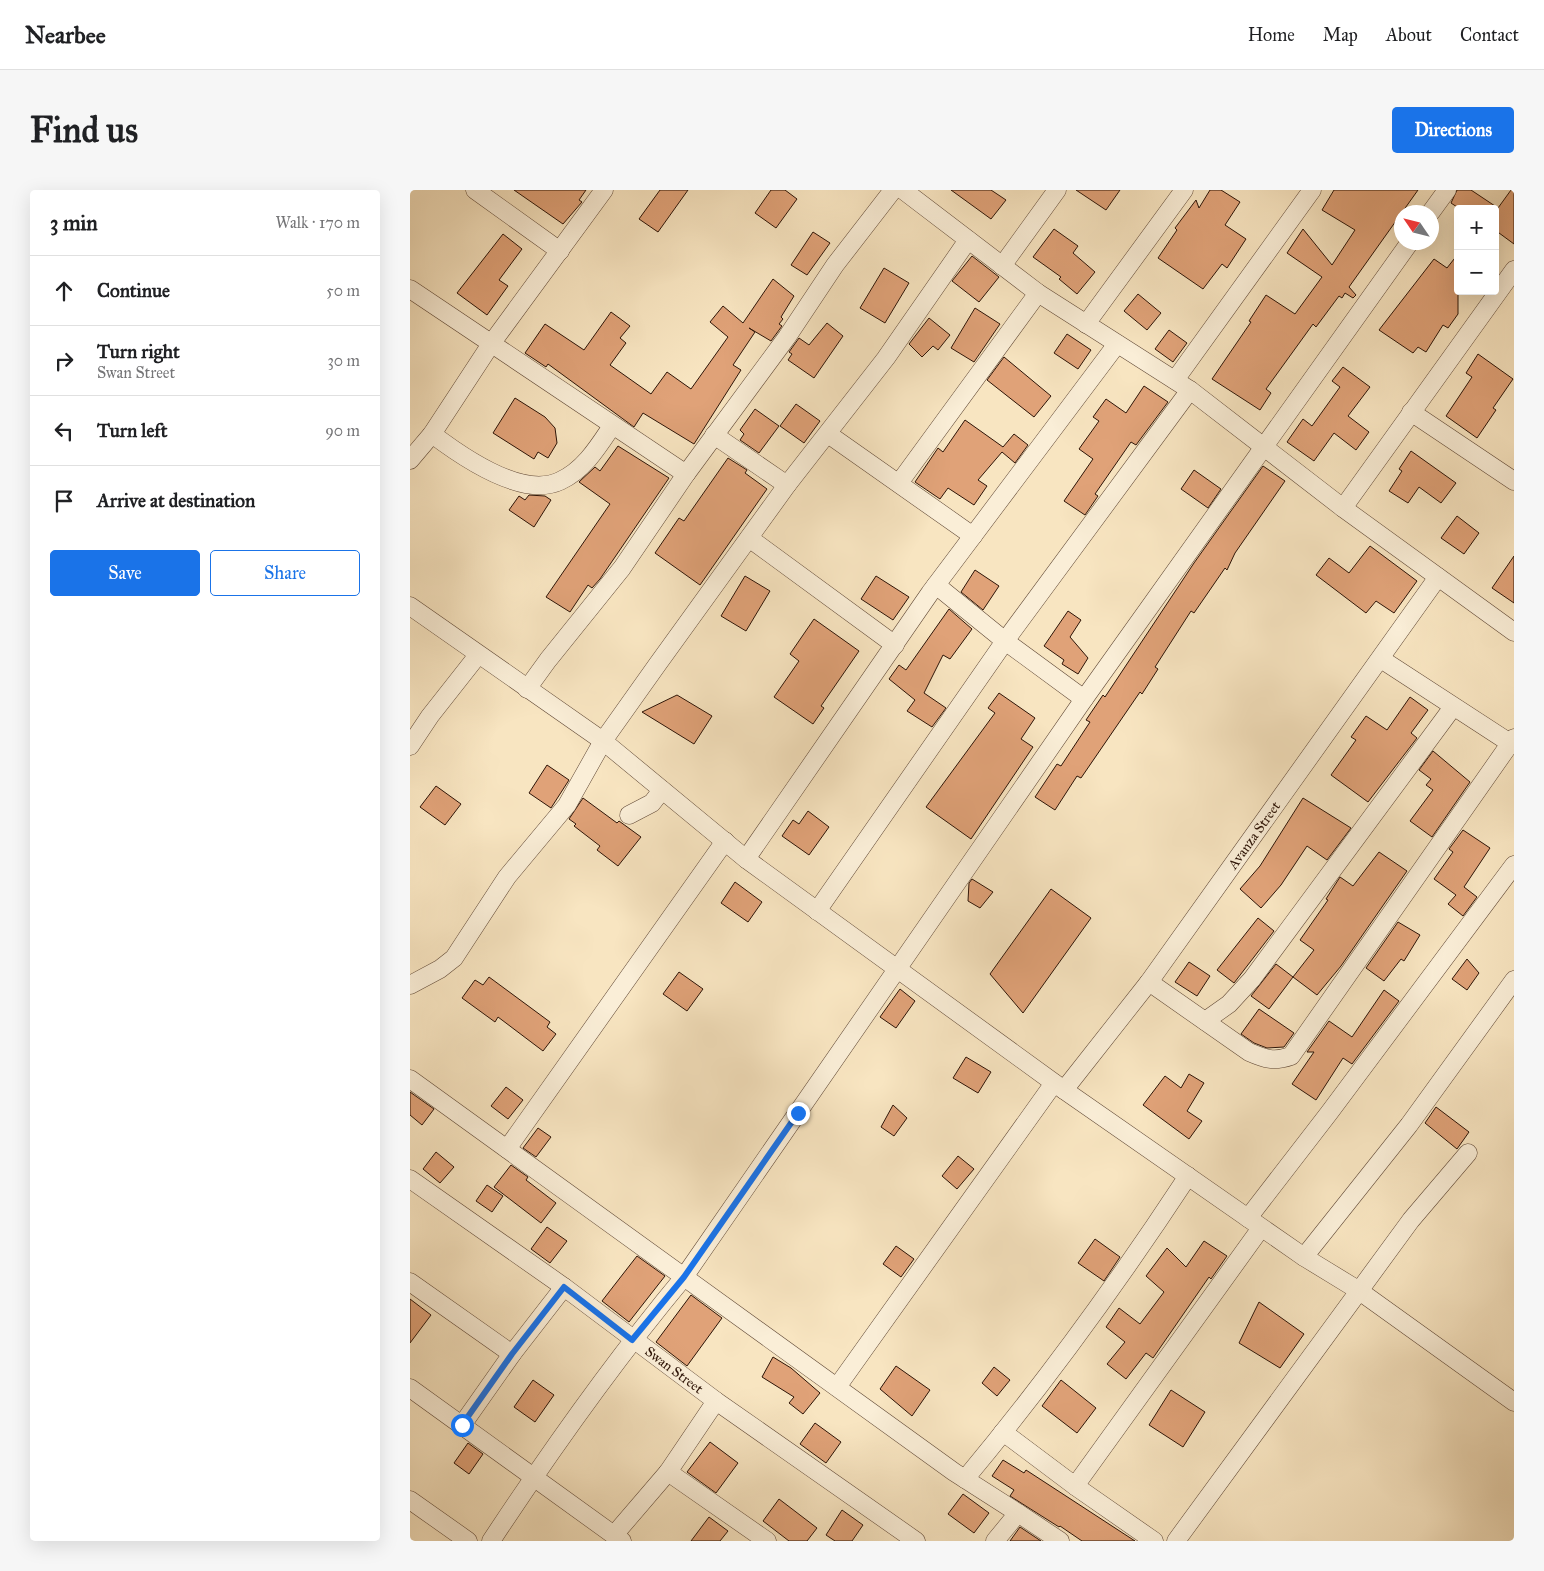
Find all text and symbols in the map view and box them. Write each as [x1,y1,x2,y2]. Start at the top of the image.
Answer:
text: Nearbee [25,20,106,50]
text: Home [1248,24,1295,46]
text: Map [1323,24,1358,46]
text: About [1386,24,1432,46]
text: Contact [1460,24,1519,46]
button: Directions [1392,107,1514,153]
text: Find us [30,109,138,152]
north arrow [1394,205,1439,250]
map controls [1454,205,1499,295]
button: + [1454,205,1499,250]
text: 3 min [50,210,98,236]
text: Walk · 170 m [276,213,360,232]
button: − [1454,250,1499,295]
icon: ahead [50,277,78,305]
text: Continue [97,279,170,302]
text: 50 m [326,281,360,300]
text: Turn right [97,340,180,363]
icon: right [50,347,78,375]
text: 30 m [327,351,360,370]
text: Swan Street [97,363,175,382]
icon: left [50,417,78,445]
text: Turn left [97,419,167,442]
text: 90 m [325,421,360,440]
icon: arrive [50,487,78,515]
text: Arrive at destination [97,489,255,512]
button: Save [50,550,200,596]
button: Share [210,550,360,596]
street label: Avanza Street [1223,798,1284,873]
route end [787,1102,810,1125]
street label: Swan Street [642,1342,707,1397]
route start [451,1414,474,1437]

